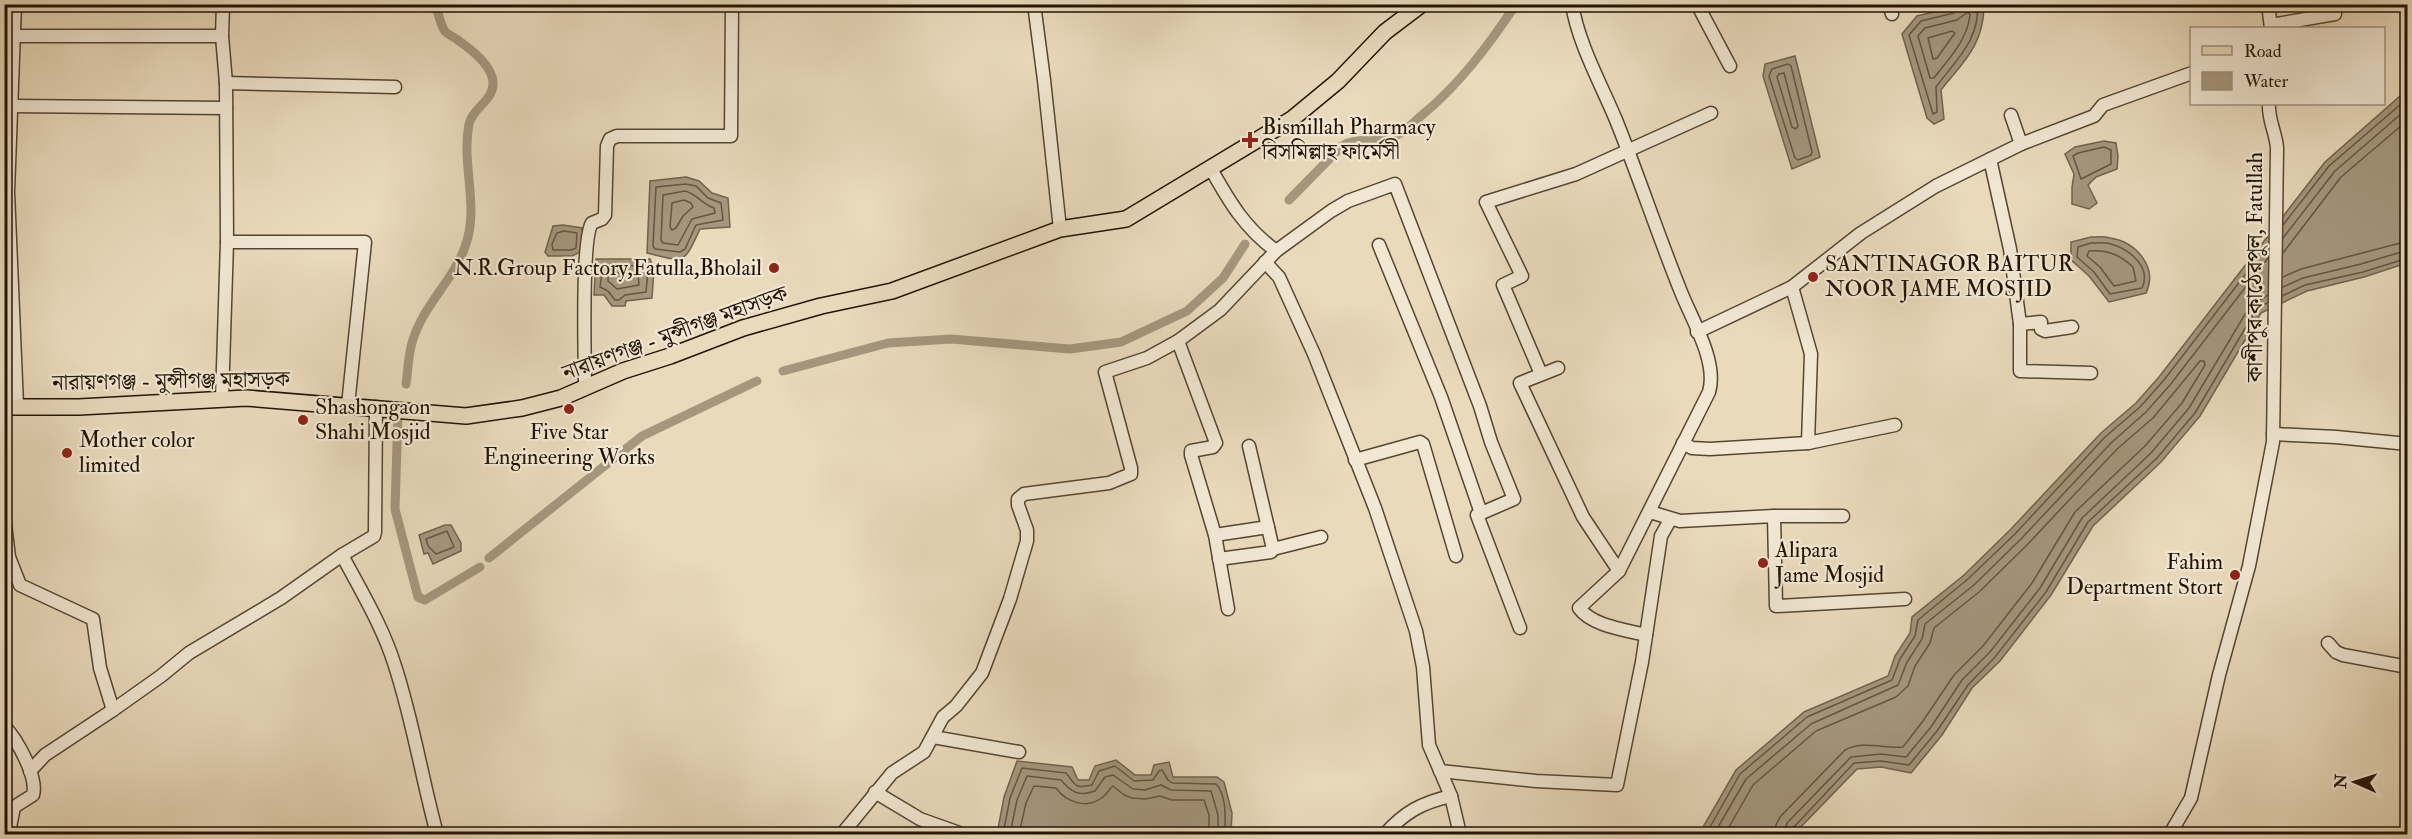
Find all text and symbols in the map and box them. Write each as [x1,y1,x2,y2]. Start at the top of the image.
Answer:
legend [2190,27,2385,105]
text: Road [2244,40,2282,63]
text: Water [2243,70,2288,93]
place label: Bismillah Pharmacy বিসমিল্লাহ ফার্মেসী [1261,113,1436,166]
marker: Bismillah Pharmacy বিসমিল্লাহ ফার্মেসী [1243,133,1257,147]
street label: কাশীপুর কাঠেরপুল, Fatullah [2240,151,2269,383]
place label: SANTINAGOR BAITUR NOOR JAME MOSJID [1825,250,2075,303]
place label: N.R.Group Factory,Fatulla,Bholail [454,254,762,283]
marker: N.R.Group Factory,Fatulla,Bholail [767,261,781,275]
marker: SANTINAGOR BAITUR NOOR JAME MOSJID [1806,270,1820,284]
street label: নারায়ণগঞ্জ - মুন্সীগঞ্জ মহাসড়ক [558,279,793,387]
street label: নারায়ণগঞ্জ - মুন্সীগঞ্জ মহাসড়ক [51,365,292,397]
place label: Shashongaon Shahi Mosjid [315,393,431,446]
marker: Five Star Engineering Works [562,402,576,416]
marker: Shashongaon Shahi Mosjid [296,413,310,427]
place label: Five Star Engineering Works [483,418,655,471]
place label: Mother color limited [79,426,196,479]
marker: Mother color limited [60,446,74,460]
place label: Alipara Jame Mosjid [1774,536,1884,589]
place label: Fahim Department Stort [2066,548,2223,602]
marker: Alipara Jame Mosjid [1756,556,1770,570]
marker: Fahim Department Stort [2228,568,2242,582]
north arrow [2325,752,2385,812]
text: N [2331,773,2351,790]

